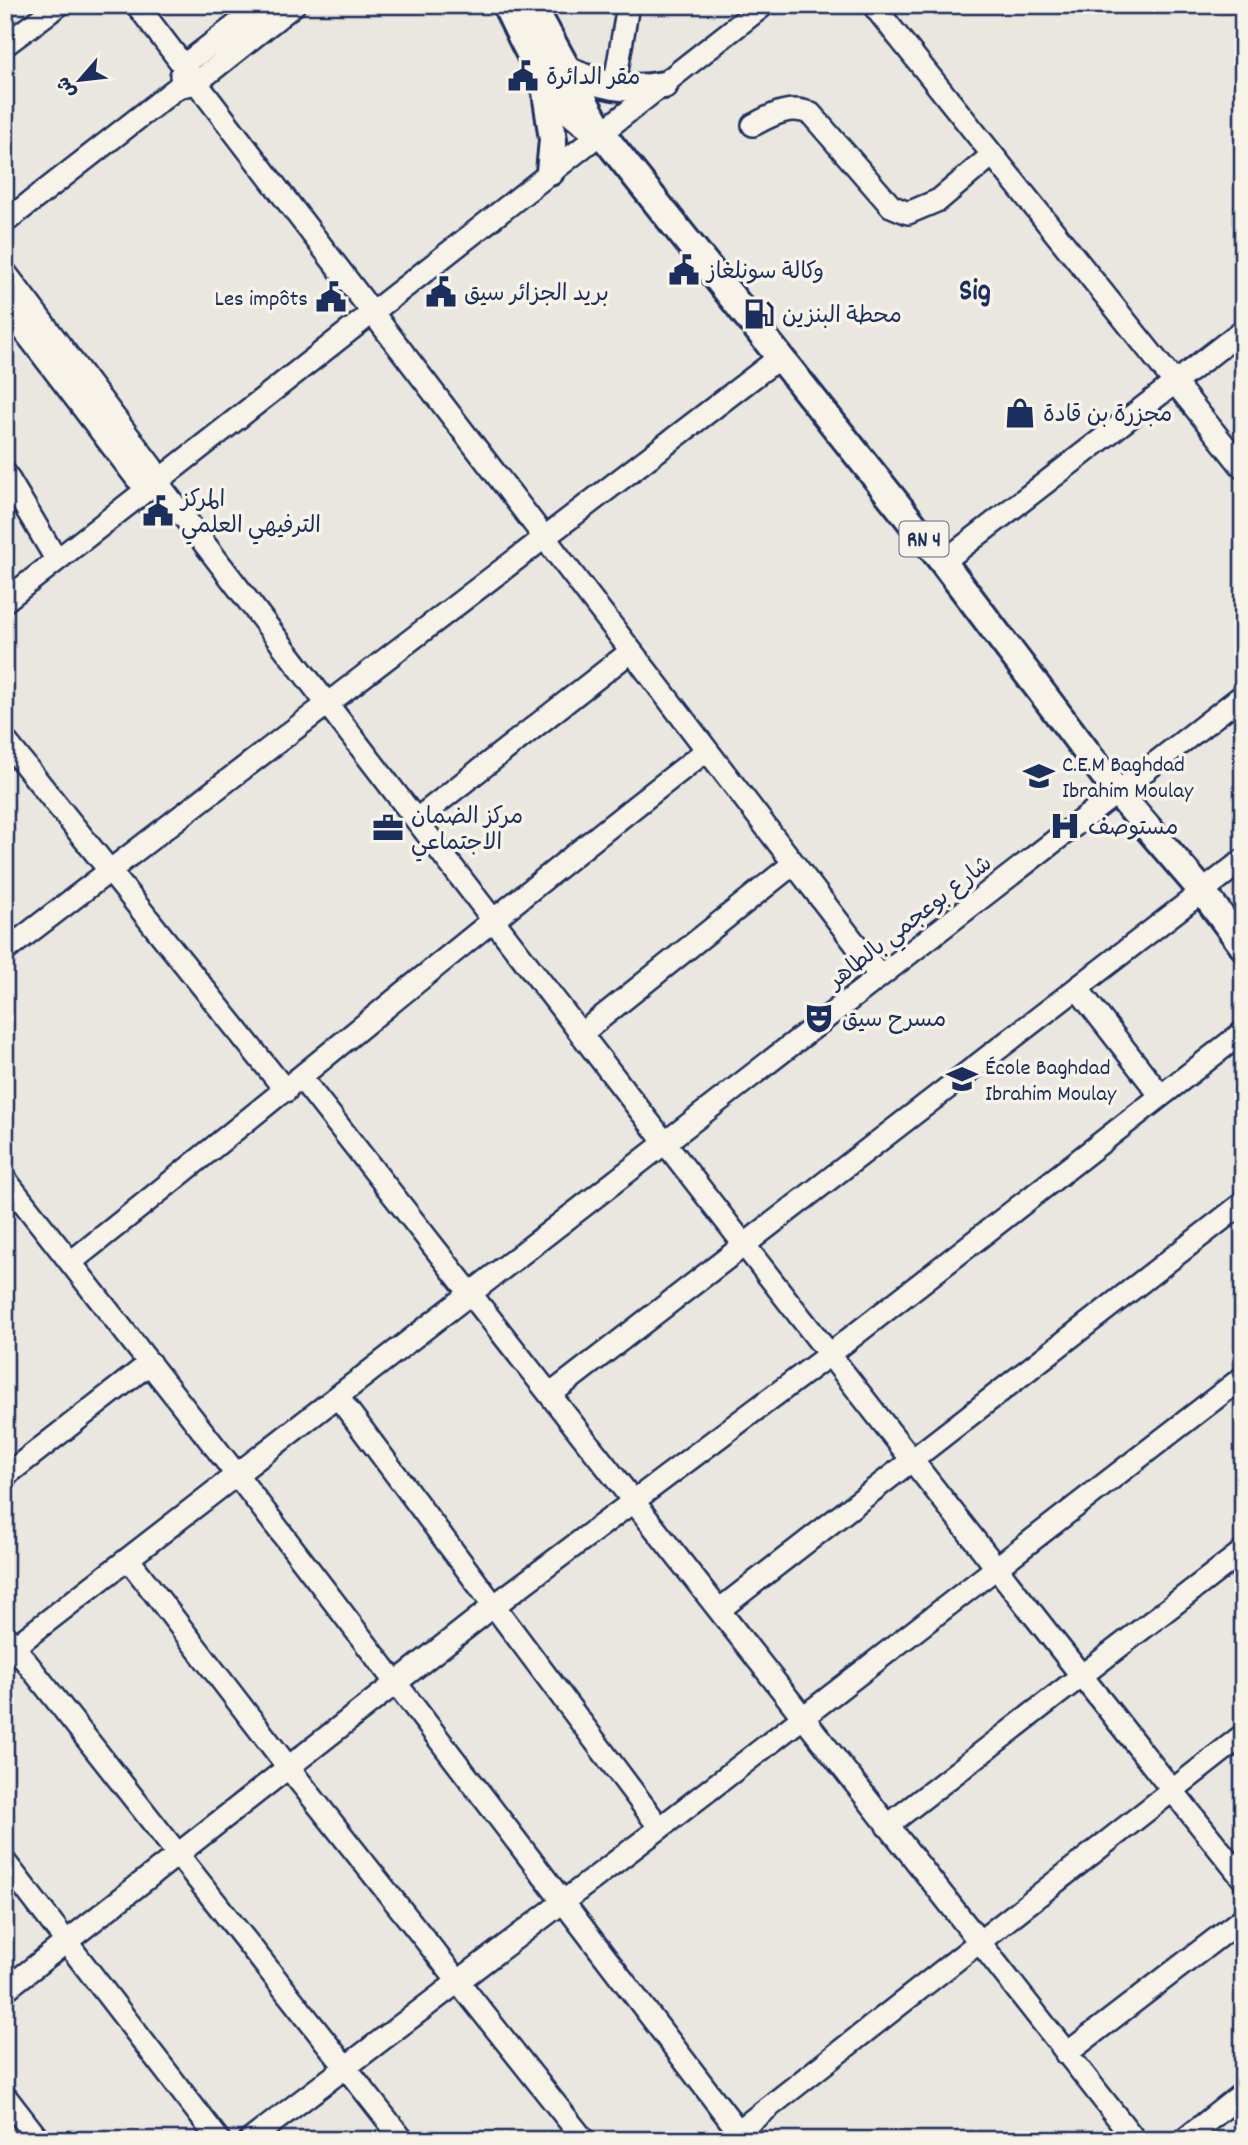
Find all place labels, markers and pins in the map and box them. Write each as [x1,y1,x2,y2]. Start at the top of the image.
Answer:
public building icon: مقر الدائرة [506,59,540,93]
place label: مقر الدائرة [546,63,640,96]
public building icon: وكالة سونلغاز [667,253,701,287]
place label: وكالة سونلغاز [705,257,824,290]
public building icon: بريد الجزائر سيق [424,275,458,309]
place label: بريد الجزائر سيق [464,279,609,312]
public building icon: Les impôts [314,280,348,314]
place label: Les impôts [215,284,308,317]
fuel station icon: محطة البنزين [742,297,776,331]
place label: محطة البنزين [782,301,902,334]
shop icon: مجزرة بن قادة [1003,396,1037,430]
place label: مجزرة بن قادة [1043,400,1173,433]
place label: المركز الترفيهي العلمي [179,485,321,545]
public building icon: المركز الترفيهي العلمي [141,494,175,528]
place label: C.E.M Baghdad Ibrahim Moulay [1062,750,1194,809]
school or university icon: C.E.M Baghdad Ibrahim Moulay [1022,759,1056,793]
place label: مركز الضمان الاجتماعي [411,802,523,862]
hospital icon: مستوصف [1048,809,1082,843]
office icon: مركز الضمان الاجتماعي [371,811,405,845]
place label: مستوصف [1088,813,1178,846]
theatre icon: مسرح سيق [802,1001,836,1035]
place label: مسرح سيق [842,1005,946,1038]
place label: École Baghdad Ibrahim Moulay [985,1053,1117,1112]
school or university icon: École Baghdad Ibrahim Moulay [945,1062,979,1096]

